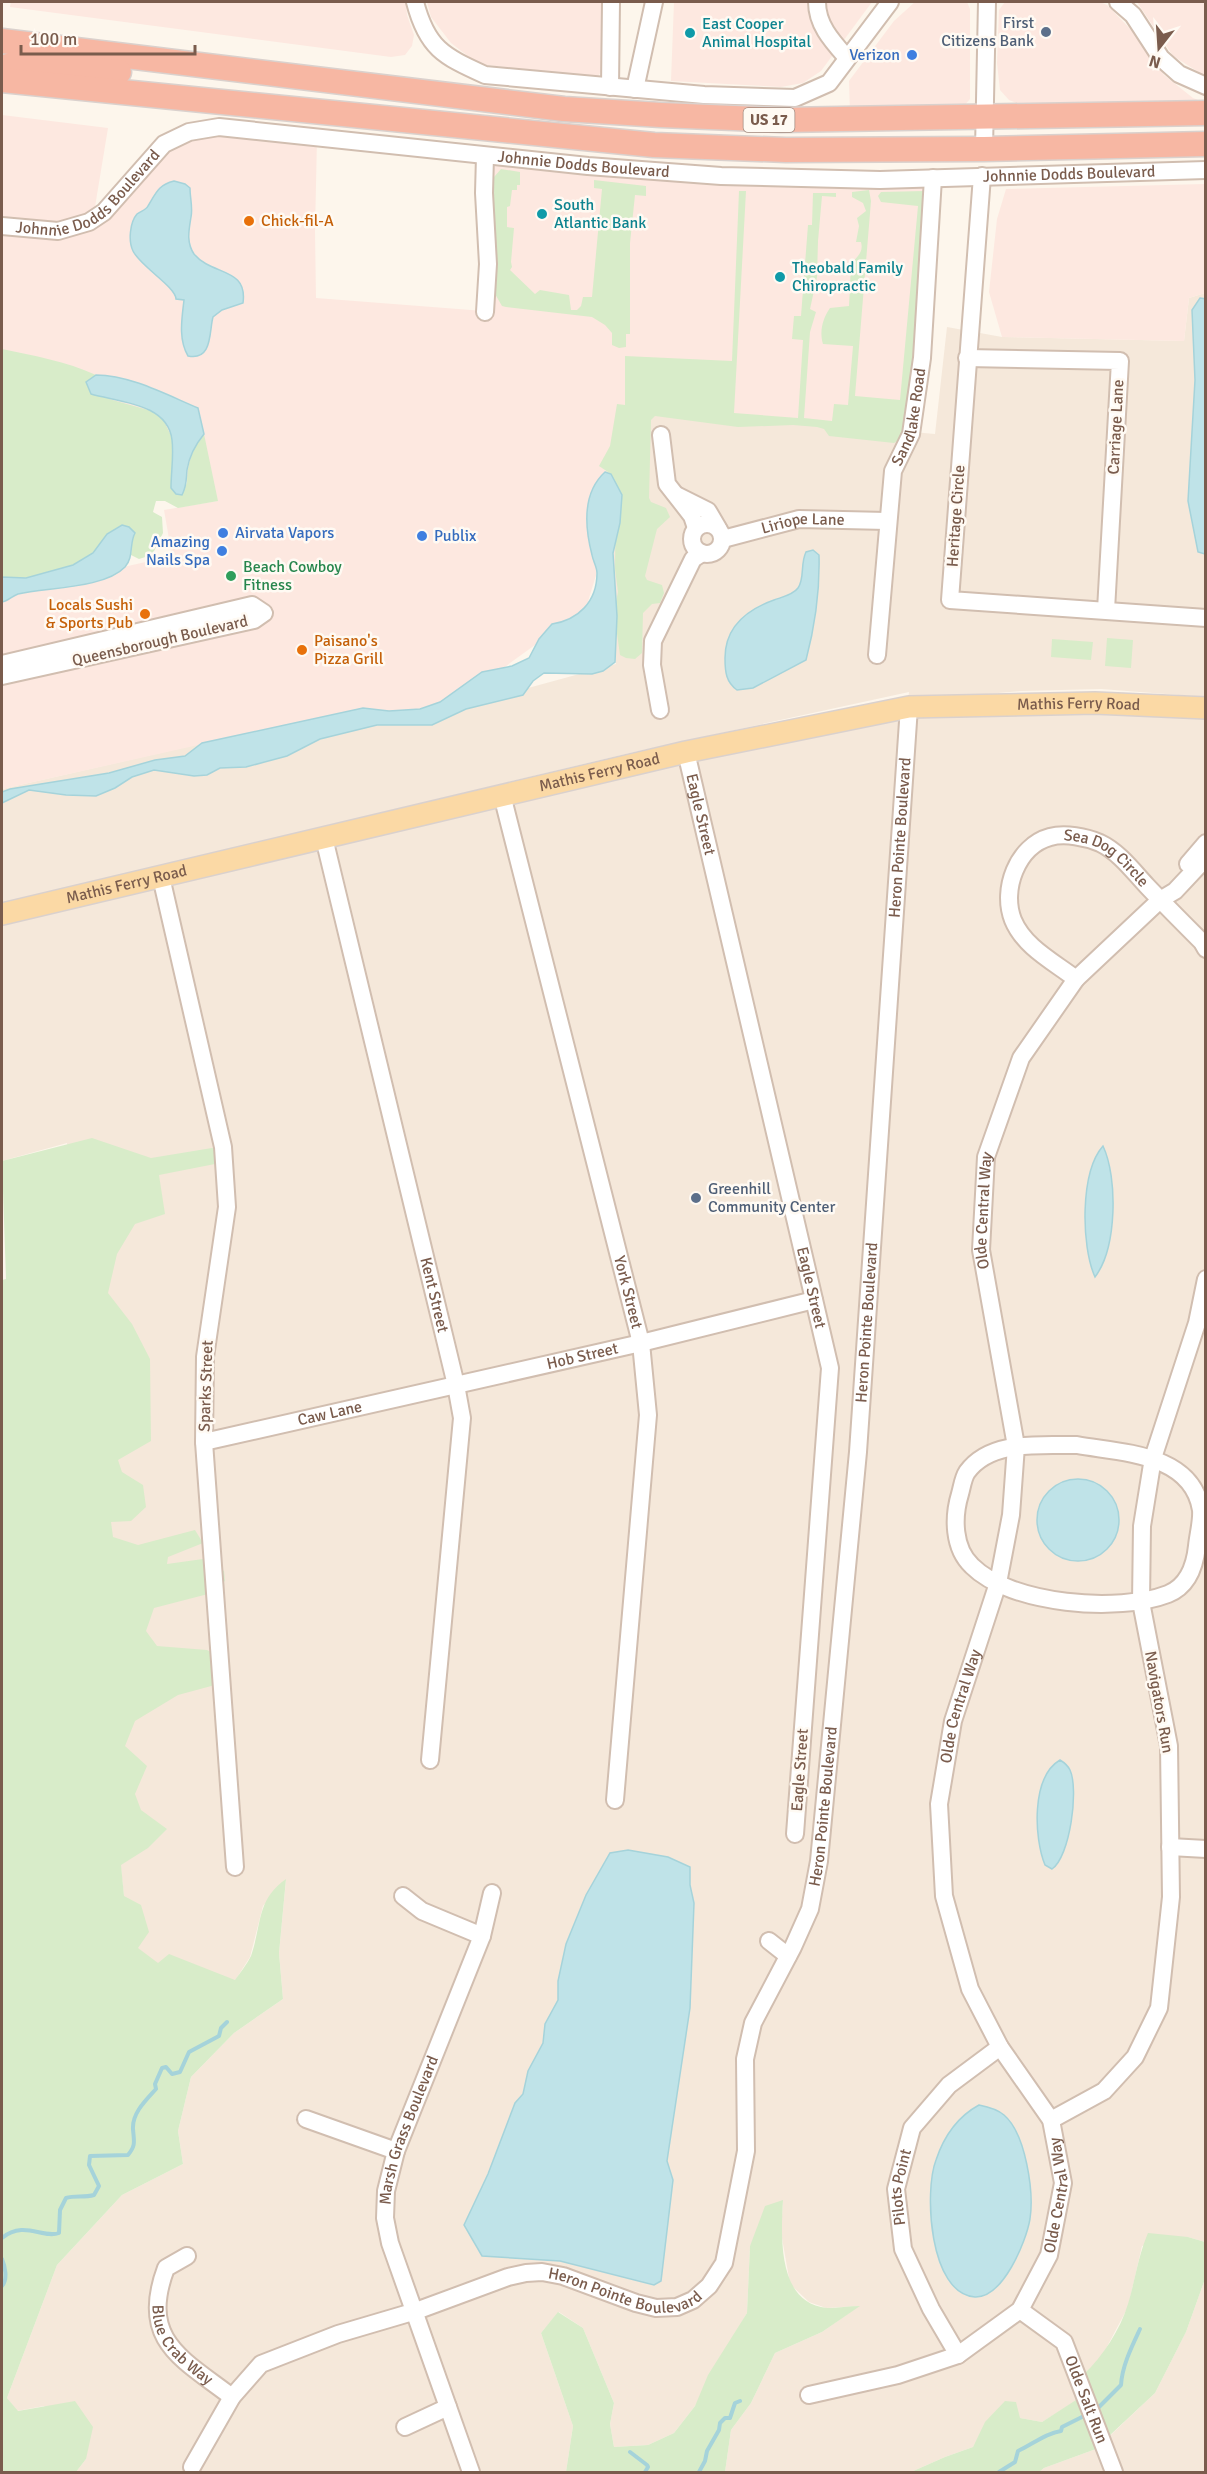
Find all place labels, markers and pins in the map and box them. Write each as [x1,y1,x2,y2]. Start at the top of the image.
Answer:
place label: First Citizens Bank [941,13,1034,51]
place label: East Cooper Animal Hospital [702,14,811,52]
marker: First Citizens Bank [1039,25,1053,39]
marker: East Cooper Animal Hospital [683,26,697,40]
place label: Verizon [849,45,900,65]
marker: Verizon [905,48,919,62]
place label: South Atlantic Bank [554,195,646,233]
marker: South Atlantic Bank [535,207,549,221]
place label: Chick-fil-A [261,211,334,231]
marker: Chick-fil-A [242,214,256,228]
place label: Theobald Family Chiropractic [792,258,904,296]
marker: Theobald Family Chiropractic [773,270,787,284]
place label: Airvata Vapors [235,523,334,543]
marker: Airvata Vapors [216,526,230,540]
place label: Publix [434,526,477,546]
marker: Publix [415,529,429,543]
place label: Amazing Nails Spa [146,532,210,570]
marker: Amazing Nails Spa [215,544,229,558]
place label: Beach Cowboy Fitness [243,557,342,595]
marker: Beach Cowboy Fitness [224,569,238,583]
place label: Locals Sushi & Sports Pub [45,595,133,633]
marker: Locals Sushi & Sports Pub [138,607,152,621]
place label: Paisano's Pizza Grill [314,631,384,669]
marker: Paisano's Pizza Grill [295,643,309,657]
place label: Greenhill Community Center [708,1179,836,1217]
marker: Greenhill Community Center [689,1191,703,1205]

